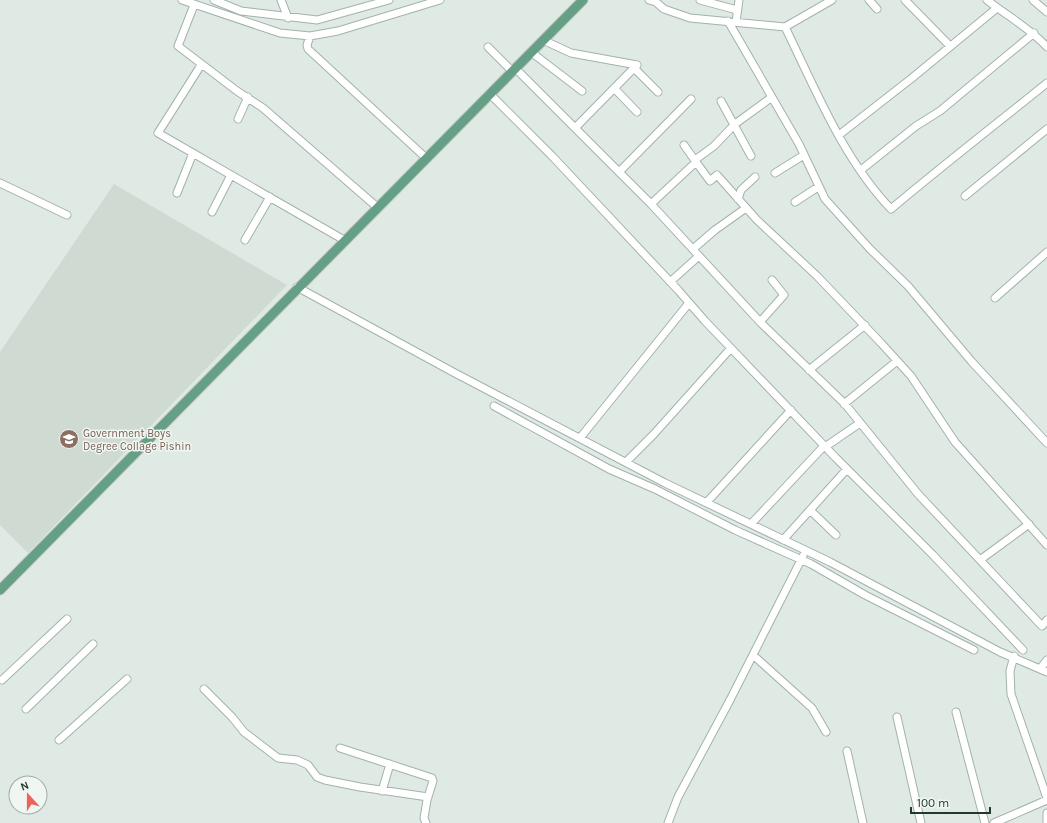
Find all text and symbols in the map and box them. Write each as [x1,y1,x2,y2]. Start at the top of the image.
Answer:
place label: Government Boys Degree Collage Pishin [83,427,191,453]
school or university icon: Government Boys Degree Collage Pishin [58,428,80,450]
north arrow [8,775,48,815]
text: N [19,779,31,794]
scale bar [911,789,990,815]
text: 100 m [917,796,949,810]

